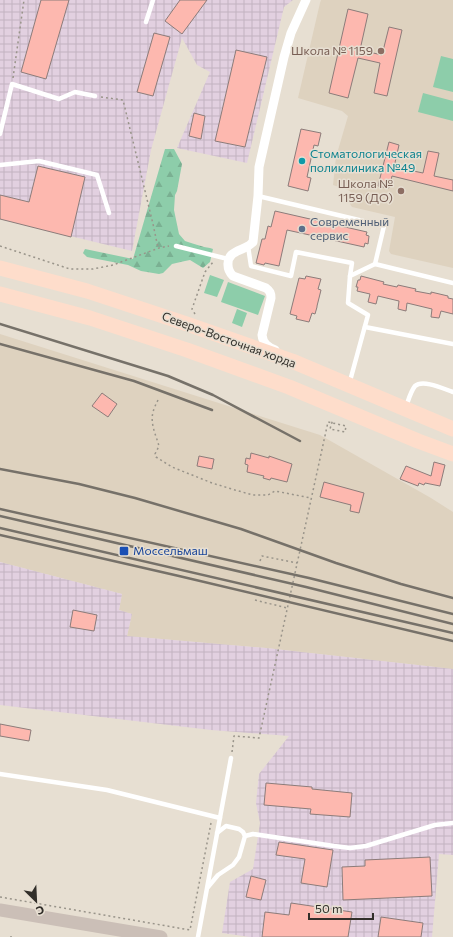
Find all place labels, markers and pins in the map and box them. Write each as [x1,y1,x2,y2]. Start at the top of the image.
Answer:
place label: Школа № 1159 [291,43,373,57]
marker: Школа № 1159 [376,46,386,56]
place label: Стоматологическая поликлиника №49 [310,146,422,174]
marker: Стоматологическая поликлиника №49 [297,156,307,166]
place label: Школа № 1159 (ДО) [338,176,393,204]
marker: Школа № 1159 (ДО) [396,186,406,196]
place label: Современный сервис [310,214,389,242]
marker: Современный сервис [297,224,307,234]
place label: Моссельмаш [133,543,208,557]
marker: Моссельмаш [118,545,130,557]

